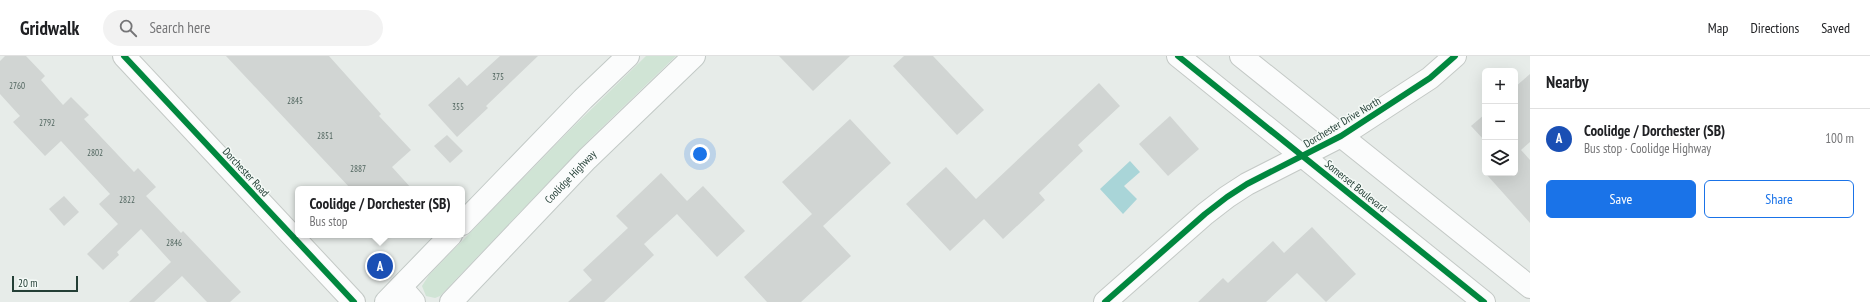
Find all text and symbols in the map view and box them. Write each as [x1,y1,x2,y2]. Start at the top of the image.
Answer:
search box [103,10,383,46]
text: Gridwalk [20,16,79,40]
icon: search [117,17,139,39]
text: Search here [149,18,210,37]
text: Map [1708,19,1728,37]
text: Directions [1750,19,1799,37]
text: Saved [1821,19,1850,37]
map controls [1482,68,1518,176]
button: + [1482,68,1518,104]
house number: 375 [492,71,504,82]
text: Nearby [1546,71,1589,93]
house number: 2760 [9,80,25,91]
street label: Dorchester Drive North [1301,93,1383,151]
house number: 2845 [287,95,303,106]
house number: 355 [452,101,464,112]
button: − [1482,104,1518,140]
house number: 2792 [39,117,55,128]
text: Coolidge / Dorchester (SB) [1584,121,1725,140]
house number: 2851 [317,130,333,141]
text: A [1556,130,1562,147]
text: 100 m [1825,130,1854,147]
button: layers [1482,140,1518,176]
text: Bus stop · Coolidge Highway [1584,140,1711,157]
street label: Dorchester Road [220,144,272,200]
your location [690,144,710,164]
street label: Coolidge Highway [542,146,600,206]
house number: 2802 [87,147,103,158]
street label: Somerset Boulevard [1322,157,1390,215]
house number: 2887 [350,163,366,174]
button: Save [1546,180,1696,218]
button: Share [1704,180,1854,218]
popup [295,186,465,238]
house number: 2822 [119,194,135,205]
text: Coolidge / Dorchester (SB) [309,194,451,213]
text: Bus stop [309,213,347,230]
house number: 2846 [166,237,182,248]
pin: A [367,251,393,281]
scale bar [12,274,78,293]
text: 20 m [18,276,37,290]

